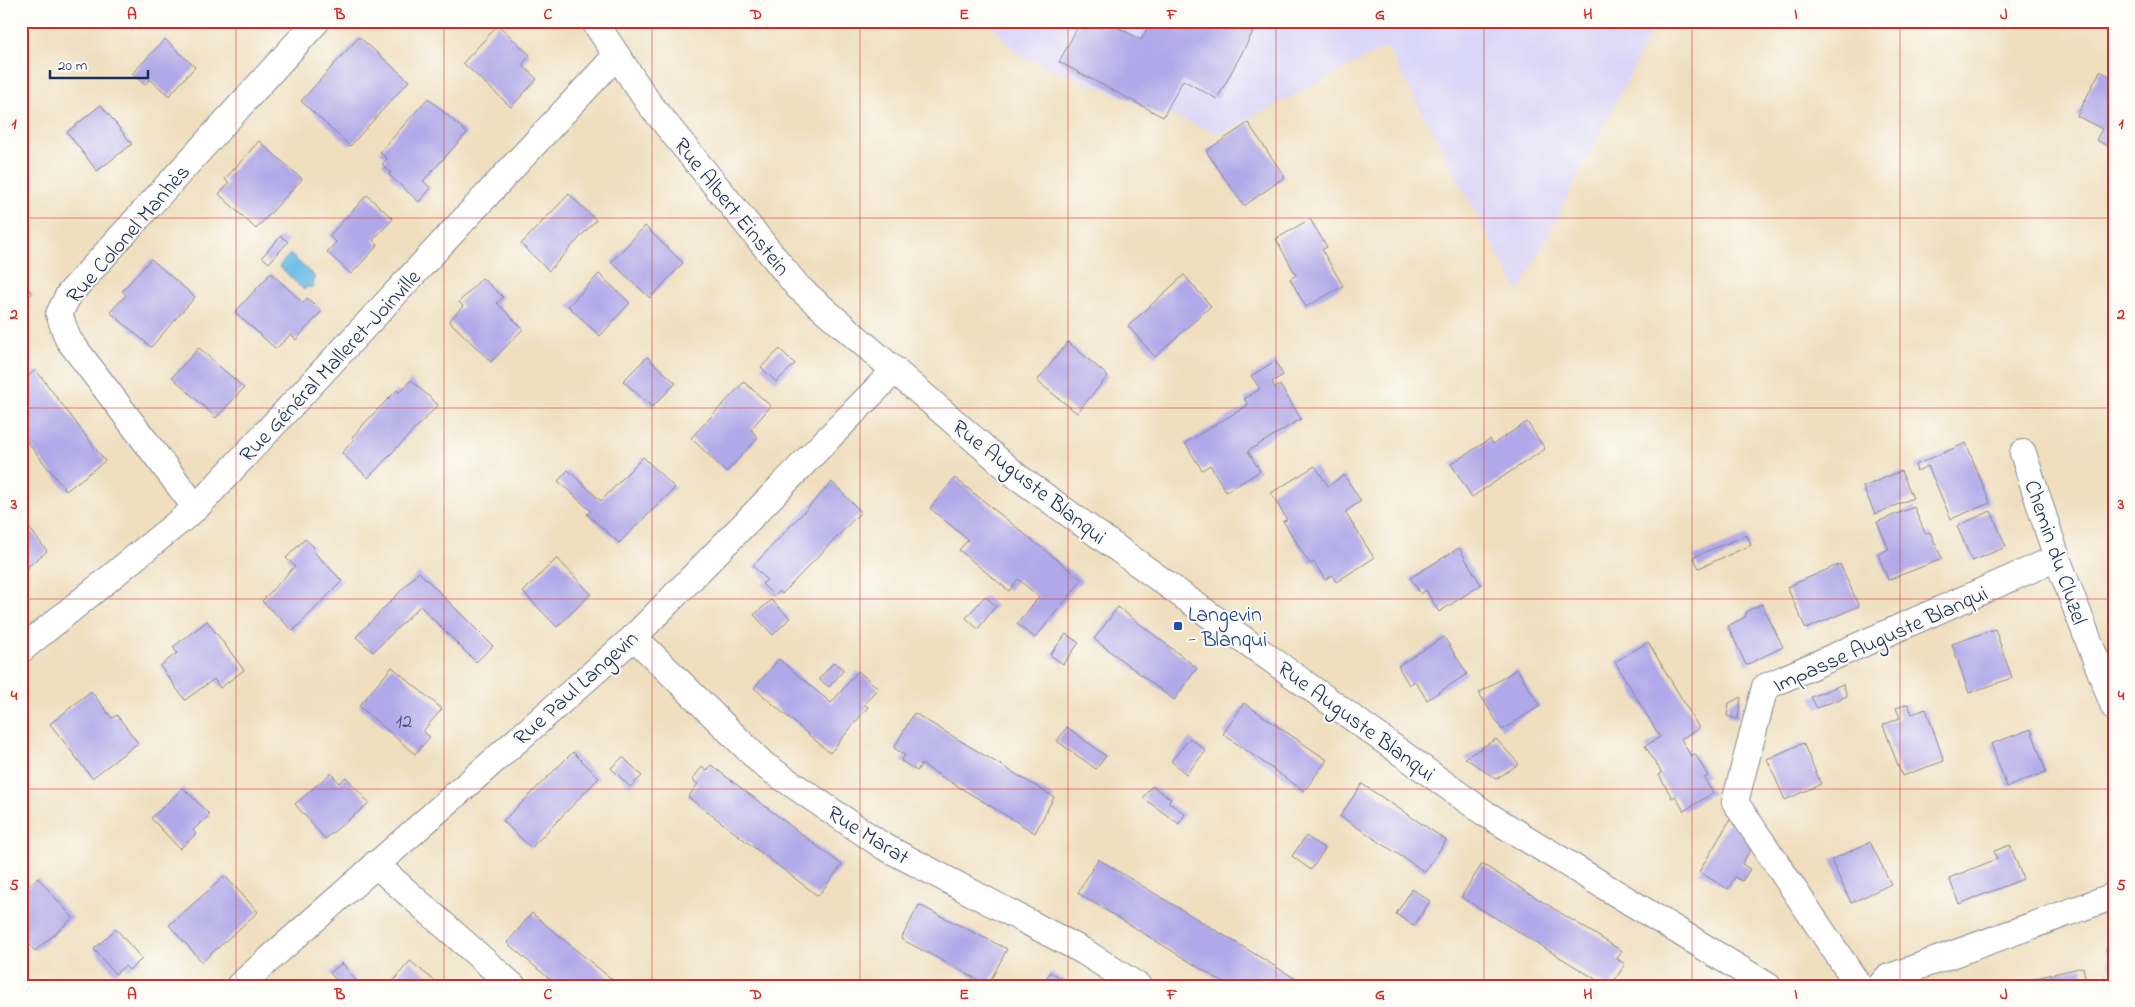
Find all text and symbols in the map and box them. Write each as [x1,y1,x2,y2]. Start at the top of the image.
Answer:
text: A [127,3,137,27]
text: B [334,3,346,27]
text: C [544,3,553,27]
text: D [749,3,762,27]
text: E [959,3,969,27]
text: F [1166,3,1178,27]
text: G [1375,3,1385,27]
text: H [1583,3,1593,27]
text: I [1794,3,1798,27]
text: J [2000,3,2008,27]
scale bar [50,48,148,80]
text: 20 m [58,55,88,77]
text: 1 [11,112,17,136]
text: 1 [2118,112,2124,136]
street label: Rue Albert Einstein [665,132,797,284]
street label: Rue Colonel Manhès [60,158,199,312]
street label: Rue Général Malleret-Joinville [233,263,430,471]
text: 2 [9,303,18,327]
text: 2 [2116,303,2125,327]
street label: Rue Auguste Blanqui [944,413,1112,555]
street label: Chemin du Cluzel [2014,476,2094,630]
text: 3 [10,493,18,517]
text: 3 [2117,493,2125,517]
street label: Impasse Auguste Blanqui [1769,579,1994,703]
place label: Langevin - Blanqui [1188,600,1267,657]
marker: Langevin - Blanqui [1172,620,1184,632]
street label: Rue Paul Langevin [507,624,647,755]
street label: Rue Auguste Blanqui [1269,654,1441,791]
text: 4 [10,684,18,708]
text: 4 [2117,684,2125,708]
house number: 12 [396,708,412,737]
street label: Rue Marat [820,799,915,875]
text: 5 [9,874,19,898]
text: 5 [2116,874,2126,898]
text: A [127,983,137,1007]
text: B [334,983,346,1007]
text: C [544,983,553,1007]
text: D [749,983,762,1007]
text: E [959,983,969,1007]
text: F [1166,983,1178,1007]
text: G [1375,983,1385,1007]
text: H [1583,983,1593,1007]
text: I [1794,983,1798,1007]
text: J [2000,983,2008,1007]

